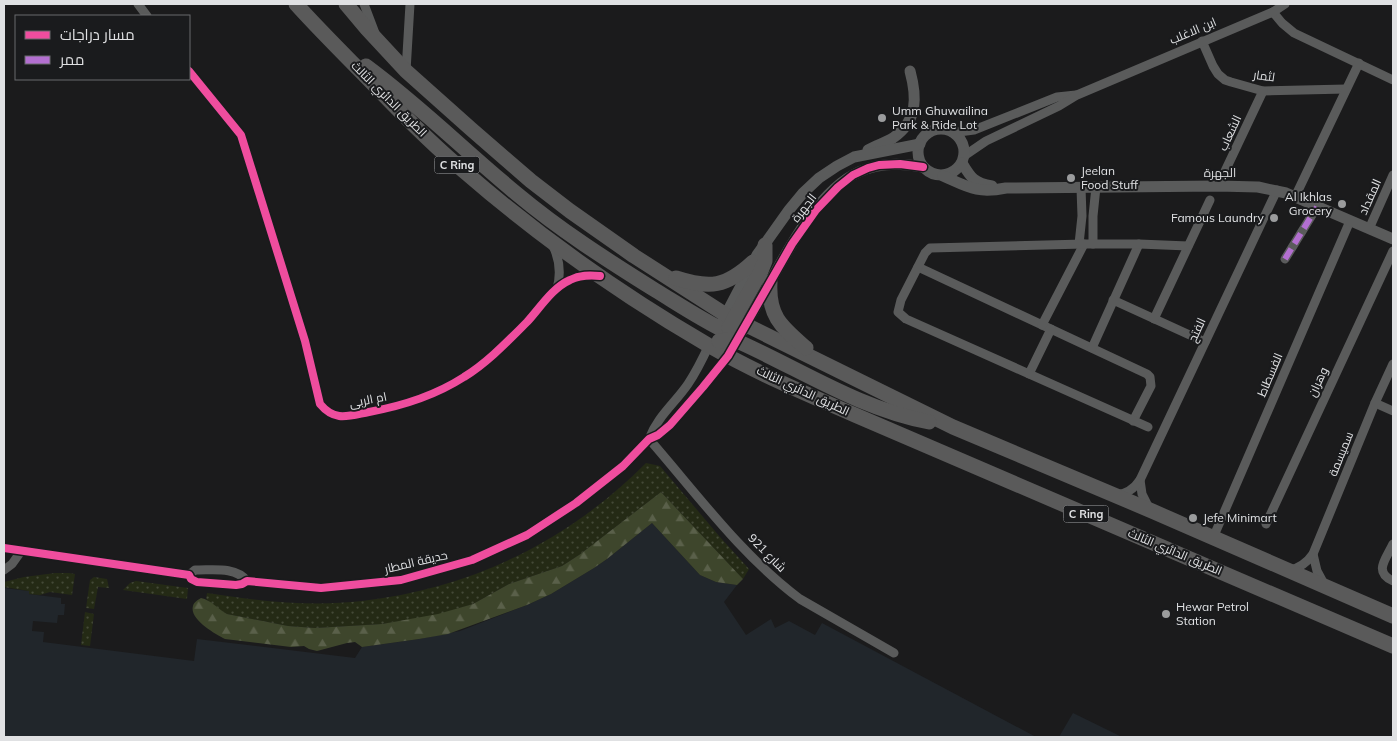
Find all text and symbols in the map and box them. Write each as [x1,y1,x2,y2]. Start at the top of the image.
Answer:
street label: ابن الاغلب [1167,14,1219,47]
legend [15,15,190,80]
text: مسار دراجات [60,25,135,44]
text: ممر [59,50,84,69]
street label: الطريق الدائري الثالث [346,58,430,142]
street label: لثمار [1251,66,1276,84]
place label: Umm Ghuwailina Park & Ride Lot [892,103,988,132]
marker: Umm Ghuwailina Park & Ride Lot [876,112,888,124]
street label: الشعاب [1215,113,1244,153]
road number: C Ring [434,156,480,174]
place label: Jeelan Food Stuff [1081,163,1139,192]
street label: الجهرة [1204,165,1236,180]
marker: Jeelan Food Stuff [1065,172,1077,184]
street label: المقداد [1355,177,1384,217]
place label: Al Ikhlas Grocery [1285,189,1333,218]
street label: الجهرة [788,190,819,225]
marker: Al Ikhlas Grocery [1336,198,1348,210]
place label: Famous Laundry [1171,210,1265,225]
marker: Famous Laundry [1268,212,1280,224]
street label: الفتح [1184,315,1210,345]
street label: الفسطاط [1254,351,1285,399]
street label: الطريق الدائري الثالث [753,362,852,421]
street label: وهران [1304,365,1331,399]
street label: ام الربى [348,389,388,411]
street label: سميسمة [1325,429,1356,478]
road number: C Ring [1064,506,1108,522]
place label: Jefe Minimart [1203,510,1277,525]
marker: Jefe Minimart [1187,512,1199,524]
street label: الطريق الدائري الثالث [1125,525,1224,581]
street label: شارع 921 [744,530,790,576]
street label: حديقة المطار [382,547,449,576]
place label: Hewar Petrol Station [1176,599,1249,628]
marker: Hewar Petrol Station [1160,608,1172,620]

